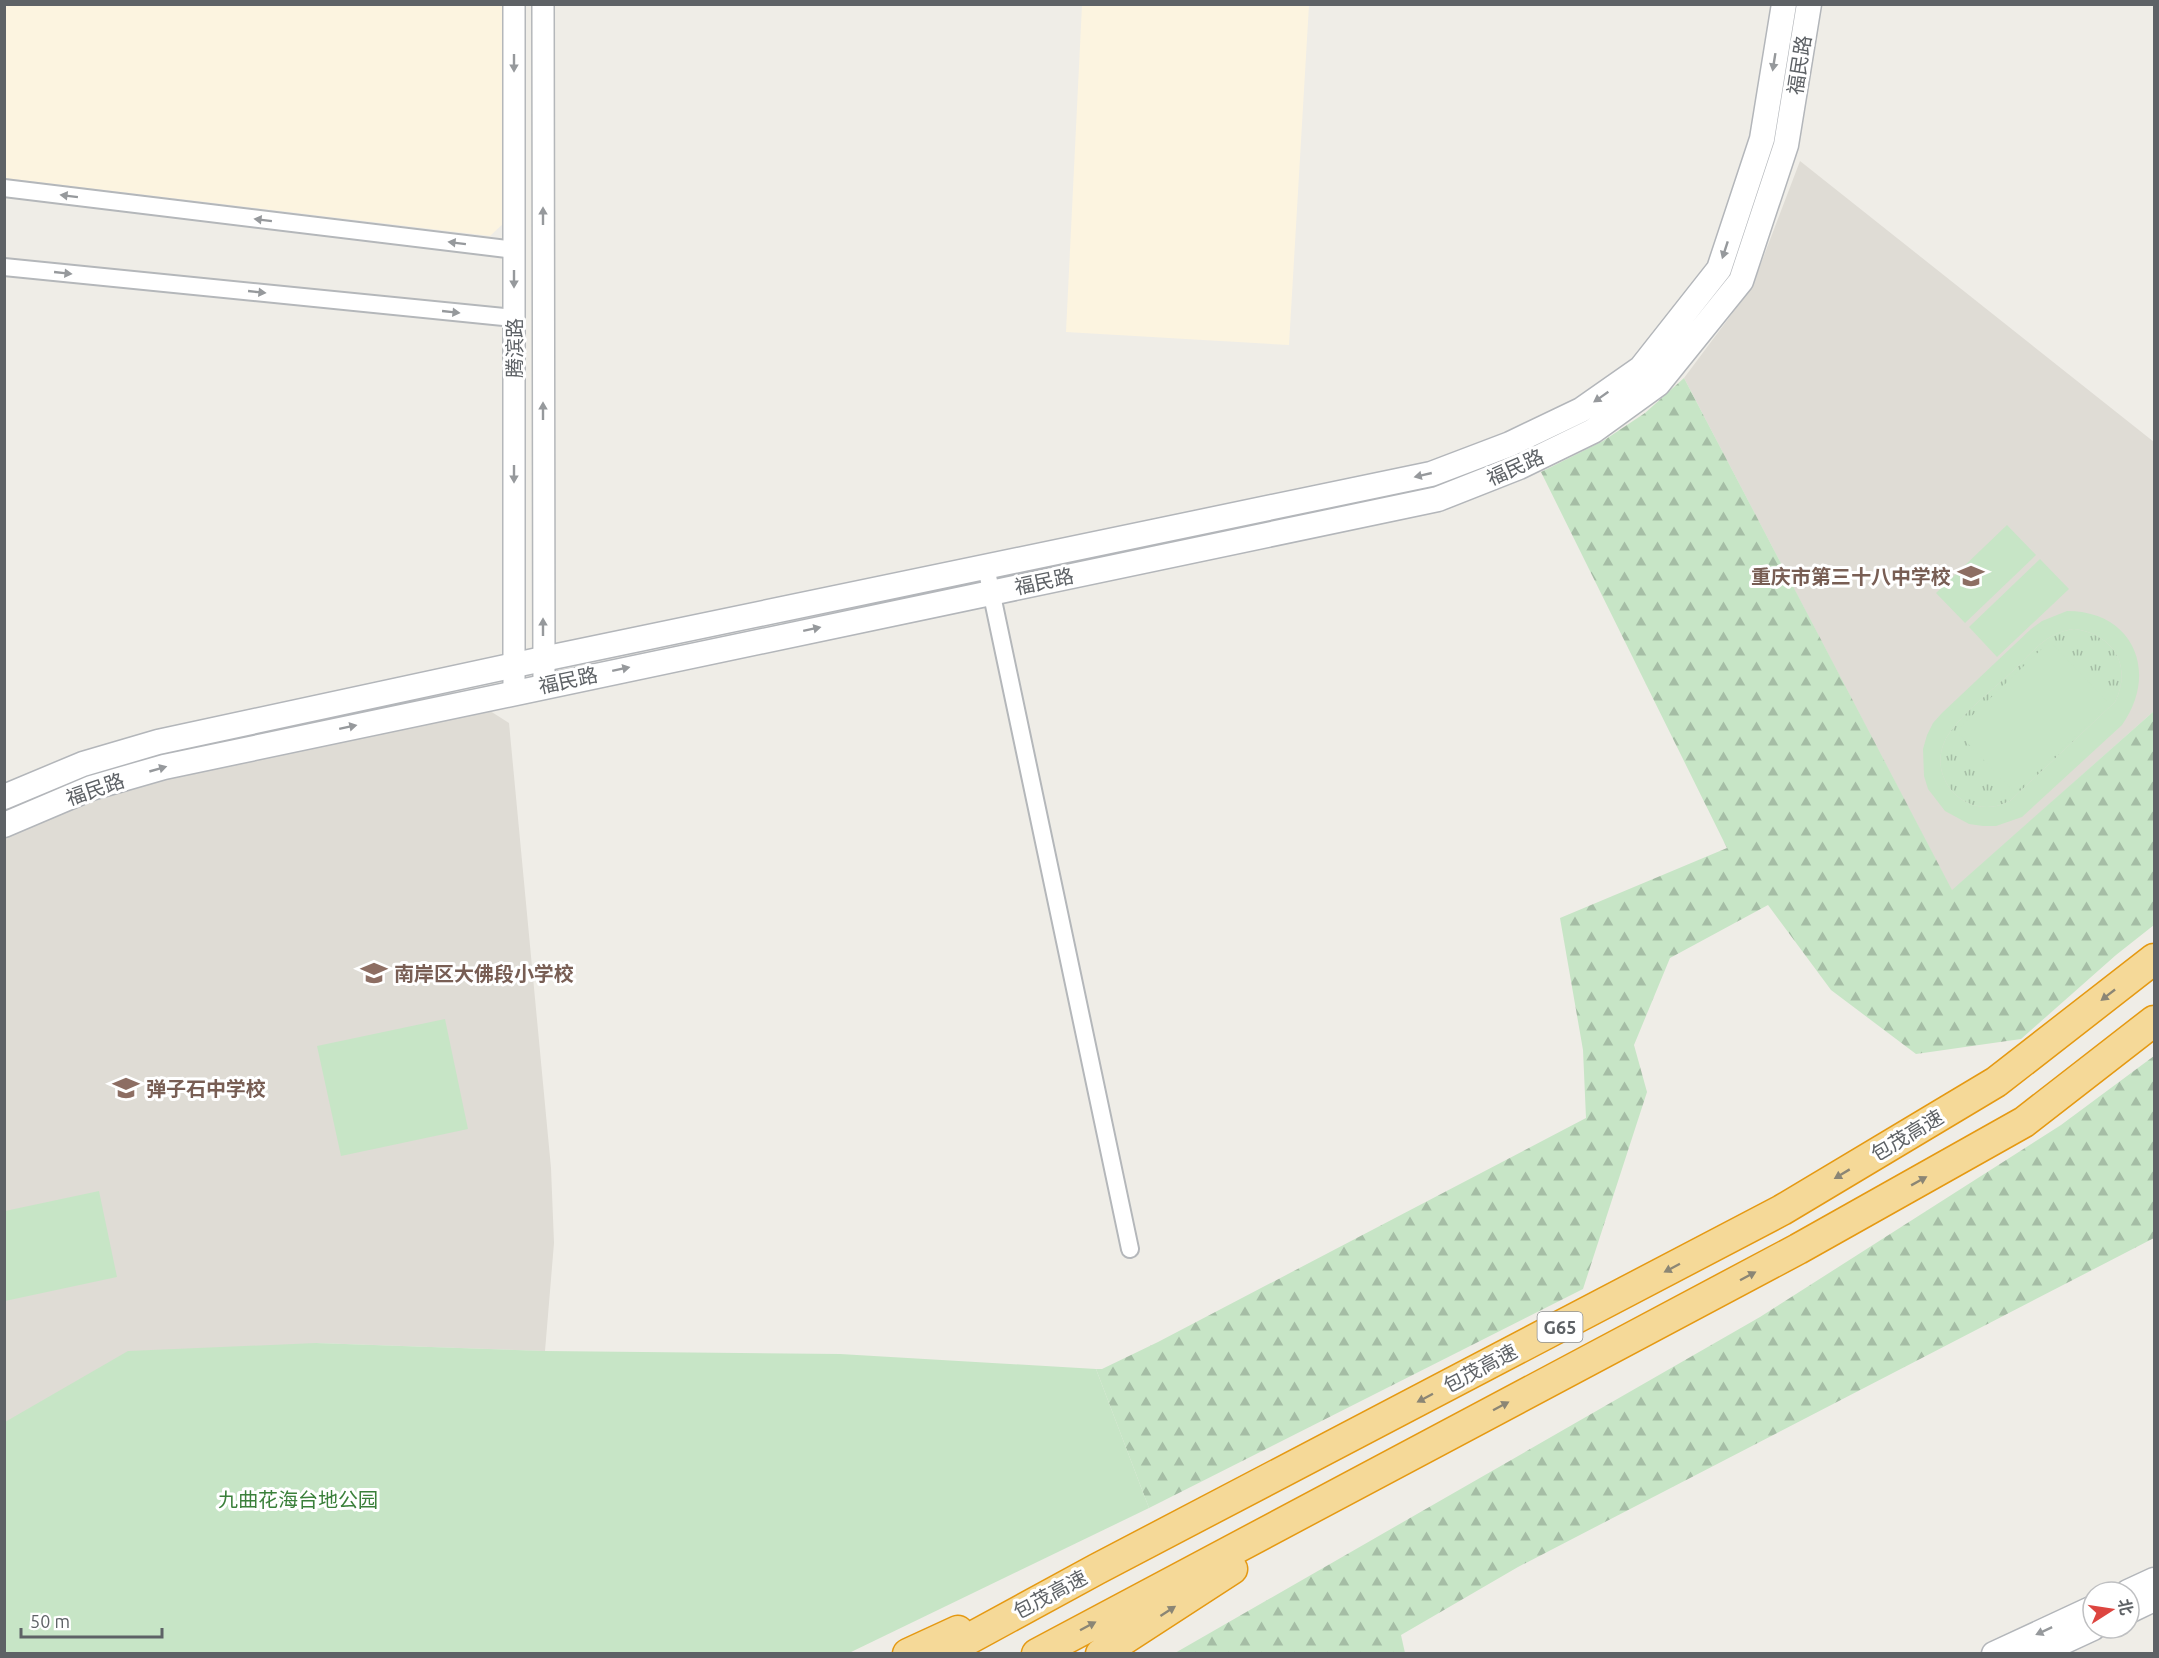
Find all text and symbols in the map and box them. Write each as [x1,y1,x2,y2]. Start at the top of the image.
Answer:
street label: 福民路 [1783,34,1815,96]
one-way arrow [509,53,519,72]
one-way arrow [1770,53,1779,72]
one-way arrow [60,191,79,201]
one-way arrow [538,206,548,225]
one-way arrow [253,215,272,224]
one-way arrow [447,239,466,248]
one-way arrow [1720,241,1729,259]
one-way arrow [53,268,72,278]
one-way arrow [510,269,519,288]
one-way arrow [247,287,266,297]
one-way arrow [441,307,460,317]
street label: 腾滨路 [503,318,526,378]
one-way arrow [1593,390,1608,402]
one-way arrow [538,401,548,420]
street label: 福民路 [1483,444,1547,490]
one-way arrow [509,464,519,483]
one-way arrow [1414,471,1432,481]
school or university icon: 重庆市第三十八中学校 [1956,561,1986,591]
street label: 福民路 [1012,564,1076,598]
place label: 重庆市第三十八中学校 [1751,565,1951,588]
one-way arrow [538,617,548,636]
one-way arrow [803,624,822,633]
street label: 福民路 [536,663,600,697]
one-way arrow [612,664,631,673]
one-way arrow [339,722,358,731]
one-way arrow [149,764,167,773]
street label: 福民路 [63,768,127,810]
school or university icon: 南岸区大佛段小学校 [359,958,389,988]
place label: 南岸区大佛段小学校 [394,962,574,985]
one-way arrow [2100,988,2116,1001]
school or university icon: 弹子石中学校 [111,1073,141,1103]
place label: 弹子石中学校 [146,1077,266,1100]
street label: 包茂高速 [1867,1105,1947,1165]
one-way arrow [1833,1169,1850,1179]
one-way arrow [1910,1176,1927,1186]
one-way arrow [1663,1263,1680,1273]
one-way arrow [1740,1271,1757,1281]
road number: G65 [1538,1312,1582,1342]
street label: 包茂高速 [1439,1339,1521,1397]
one-way arrow [1416,1393,1433,1402]
one-way arrow [1493,1401,1510,1411]
park label: 九曲花海台地公园 [218,1488,378,1511]
street label: 包茂高速 [1009,1565,1091,1623]
north arrow [2081,1580,2141,1640]
text: 北 [2115,1597,2136,1617]
scale bar [21,1601,162,1639]
one-way arrow [1160,1605,1176,1616]
text: 50 m [30,1611,70,1631]
one-way arrow [1080,1621,1097,1631]
one-way arrow [2035,1626,2052,1635]

